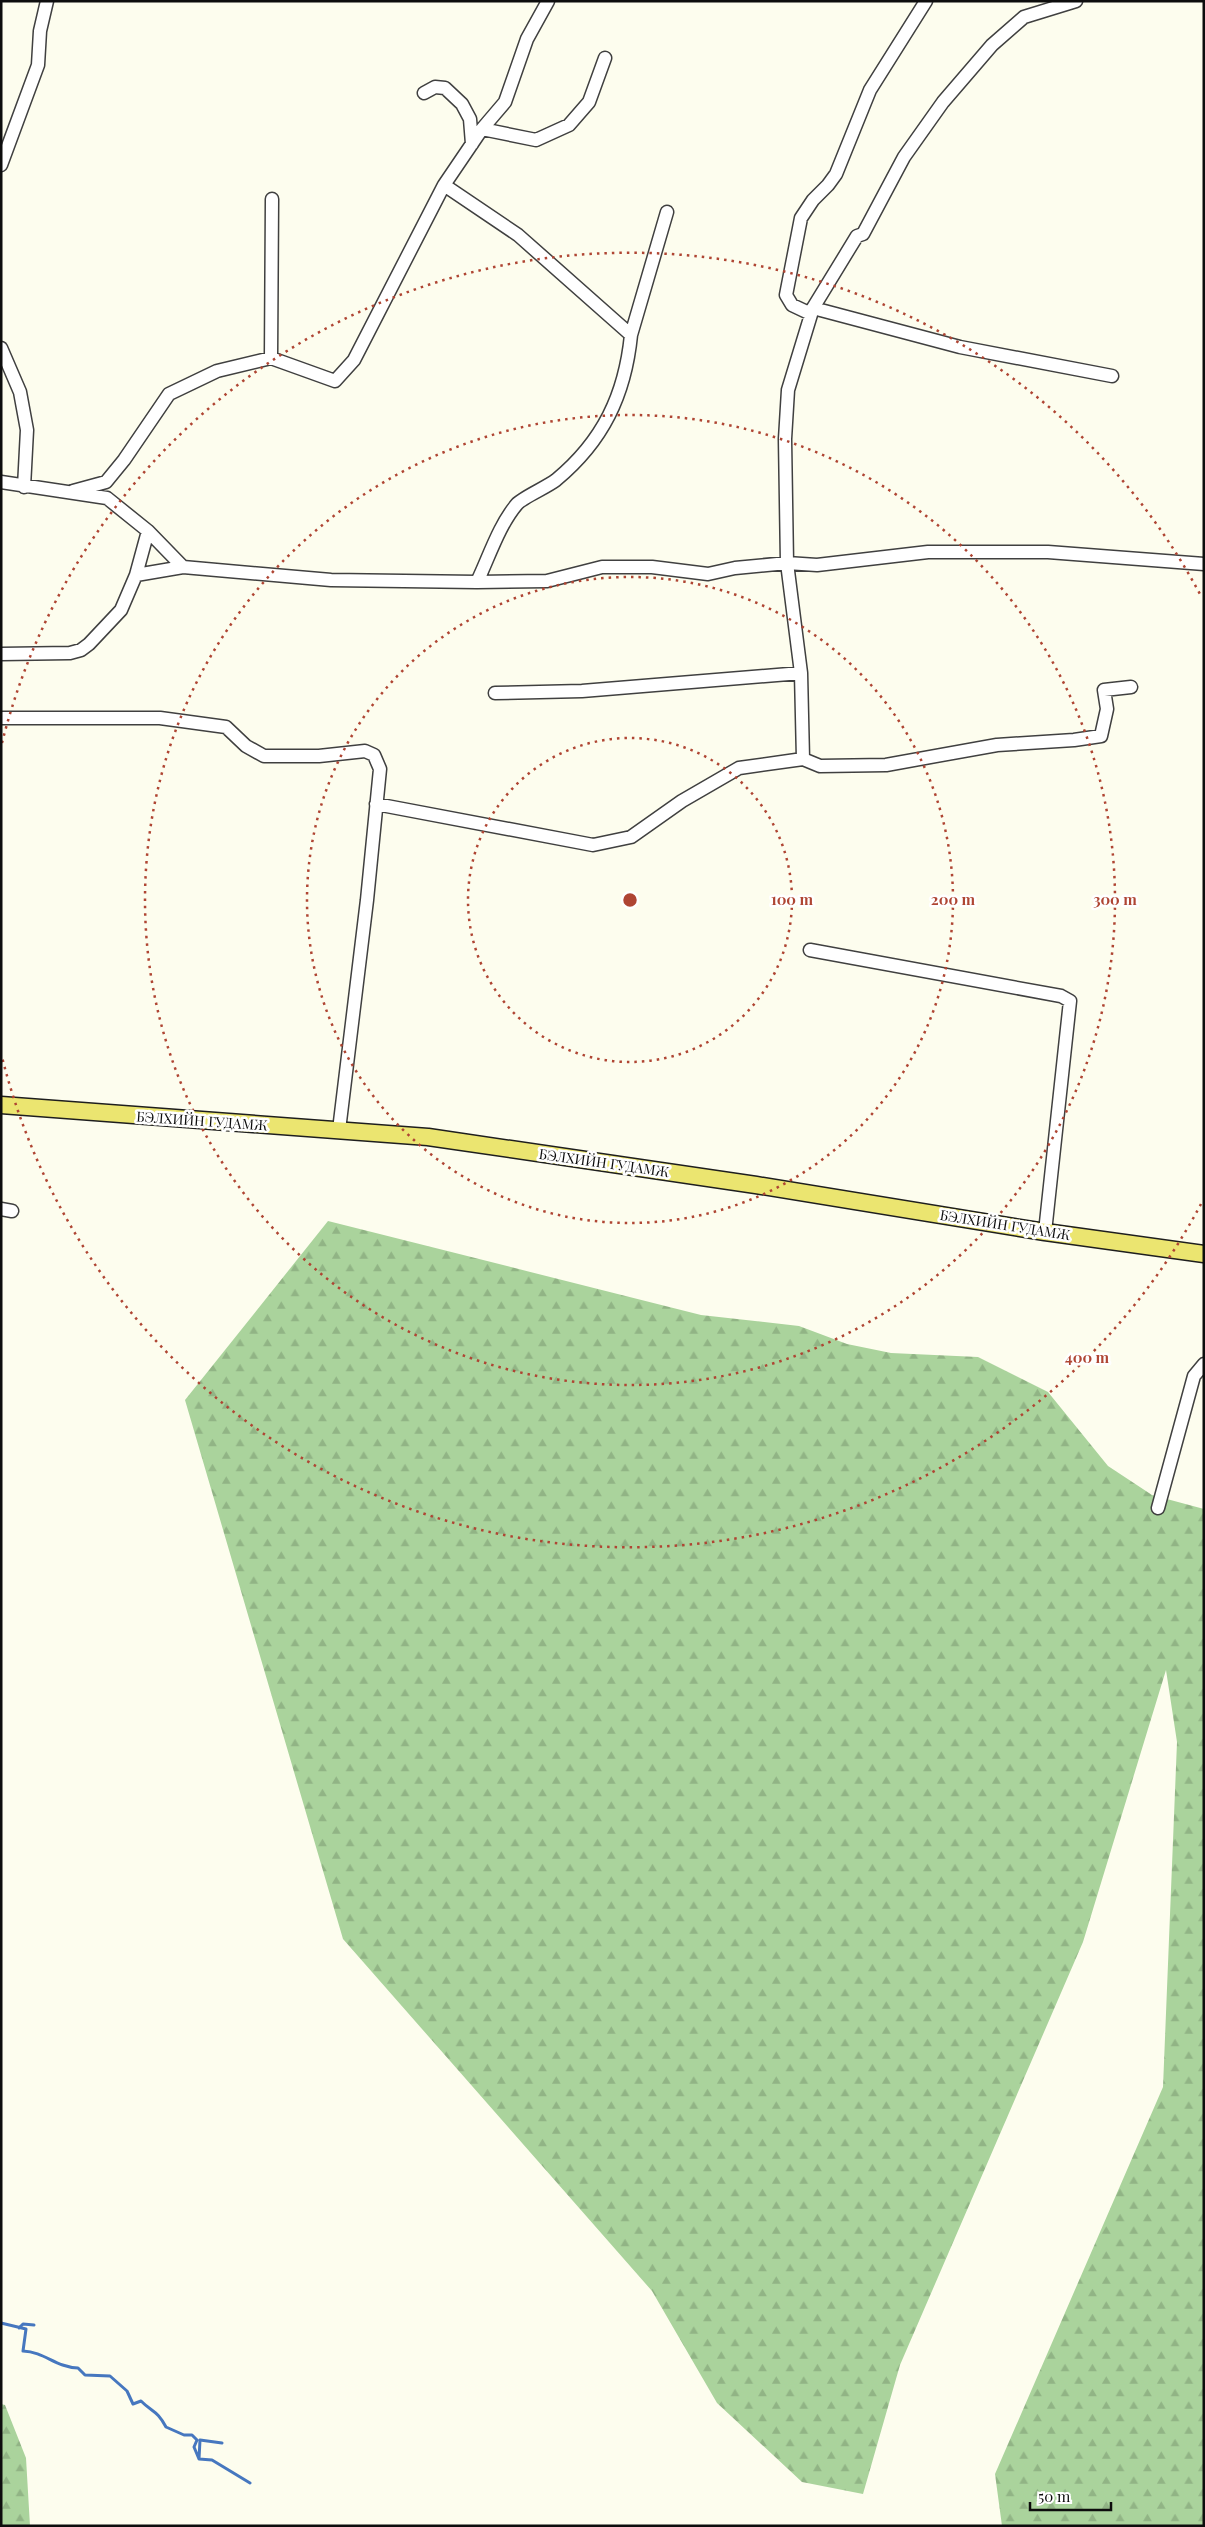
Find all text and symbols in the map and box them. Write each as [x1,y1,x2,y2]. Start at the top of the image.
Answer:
text: 100 m [771,889,814,909]
text: 200 m [931,889,976,909]
text: 300 m [1093,889,1137,909]
centre of rings [621,891,639,909]
street label: БЭЛХИЙН ГУДАМЖ [136,1106,269,1135]
street label: БЭЛХИЙН ГУДАМЖ [538,1144,671,1181]
street label: БЭЛХИЙН ГУДАМЖ [939,1205,1072,1244]
text: 400 m [1065,1347,1110,1367]
scale bar [1030,2480,1111,2512]
text: 50 m [1038,2486,1071,2506]

